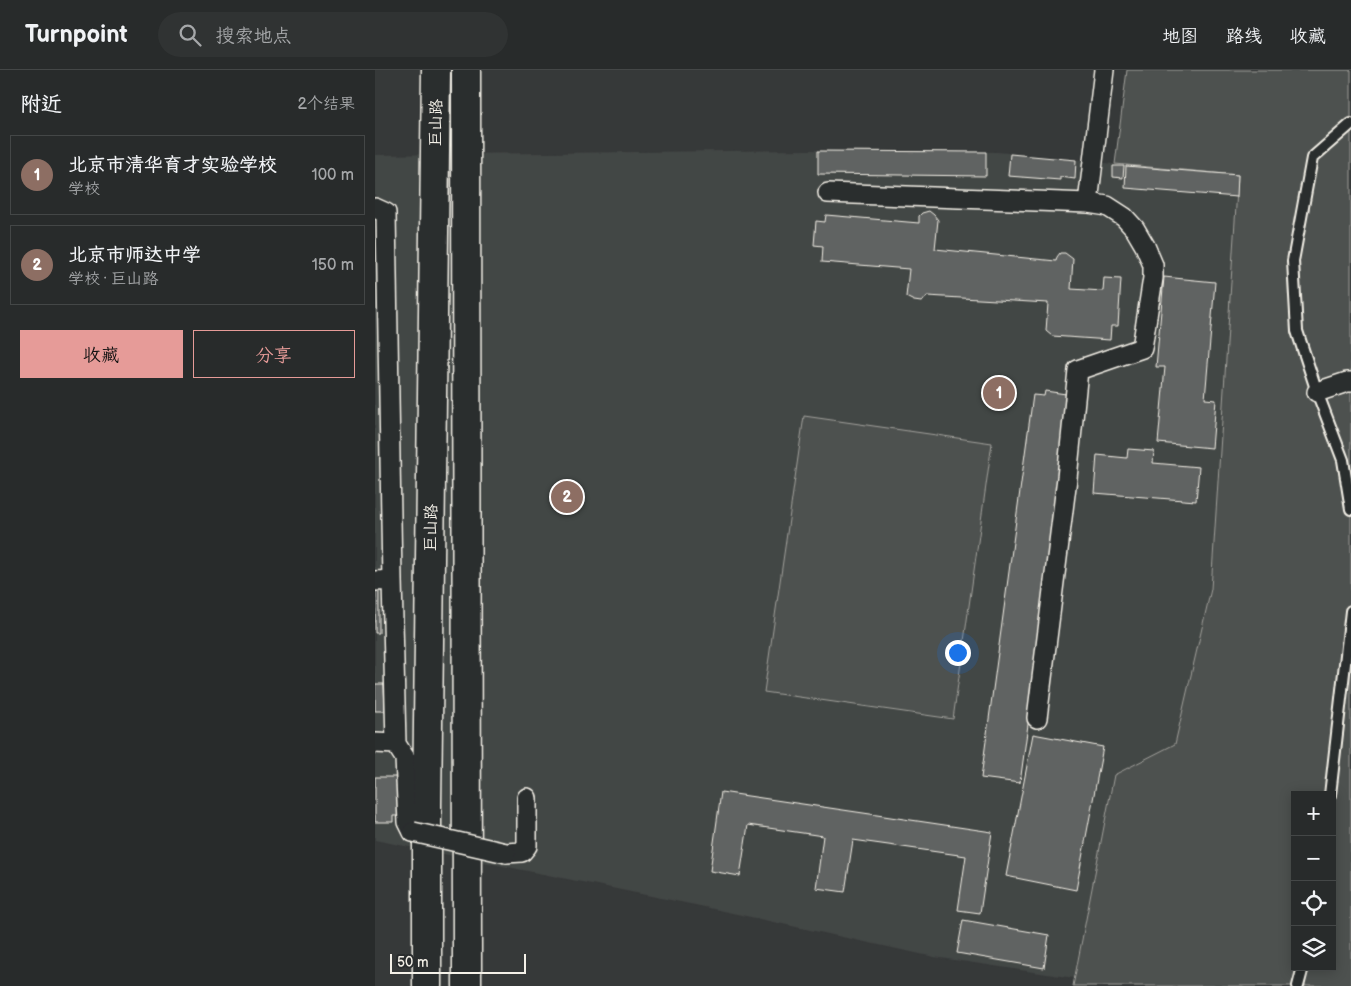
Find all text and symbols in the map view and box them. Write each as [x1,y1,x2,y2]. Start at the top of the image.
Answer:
search box [158,12,508,57]
text: Turnpoint [25,20,128,49]
icon: search [176,21,204,49]
text: 搜索地点 [216,25,292,48]
text: 地图 [1162,26,1198,47]
text: 路线 [1226,26,1262,47]
text: 收藏 [1290,26,1326,47]
text: 附近 [20,92,62,117]
text: 2个结果 [298,95,355,114]
street label: 巨山路 [427,99,446,147]
text: 北京市清华育才实验学校 [68,154,277,177]
text: 1 [34,166,40,185]
text: 100 m [311,166,354,185]
text: 学校 [68,180,100,199]
text: 北京市师达中学 [68,244,201,267]
text: 2 [32,256,42,275]
text: 150 m [312,256,354,275]
text: 学校 · 巨山路 [68,270,158,289]
button: 收藏 [20,330,183,378]
button: 分享 [193,330,355,378]
pin: 1 [983,374,1015,412]
pin: 2 [551,478,583,516]
street label: 巨山路 [422,504,441,552]
your location [945,640,971,666]
map controls [1291,791,1336,971]
button: + [1291,791,1336,836]
button: − [1291,836,1336,881]
button: locate [1291,881,1336,926]
button: layers [1291,926,1336,971]
scale bar [390,951,526,974]
text: 50 m [397,954,429,971]

